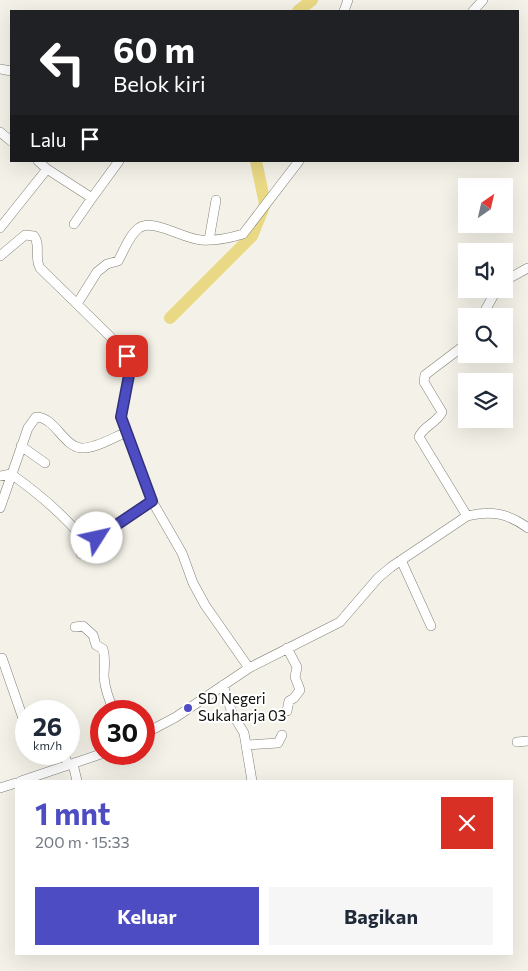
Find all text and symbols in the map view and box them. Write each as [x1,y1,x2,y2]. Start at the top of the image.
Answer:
text: 60 m [113,27,195,70]
icon: left [30,30,95,95]
text: Belok kiri [113,70,206,97]
icon: arrive [76,125,104,153]
text: Lalu [30,128,66,151]
north arrow [458,178,512,232]
map controls [458,178,513,428]
button: sound [458,243,513,298]
button: search [458,308,513,363]
pin [106,335,148,377]
icon: arrive [113,342,141,370]
button: layers [458,373,513,428]
position arrow [70,511,122,563]
place label: SD Negeri Sukaharja 03 [198,689,286,724]
speed limit sign: 30 [90,700,155,765]
marker: SD Negeri Sukaharja 03 [182,702,194,714]
text: 26 [33,711,62,741]
text: km/h [33,738,62,752]
text: 1 mnt [35,794,111,831]
button: close [441,797,493,849]
text: 200 m · 15:33 [35,832,130,851]
button: Keluar [35,887,259,945]
button: Bagikan [269,887,493,945]

